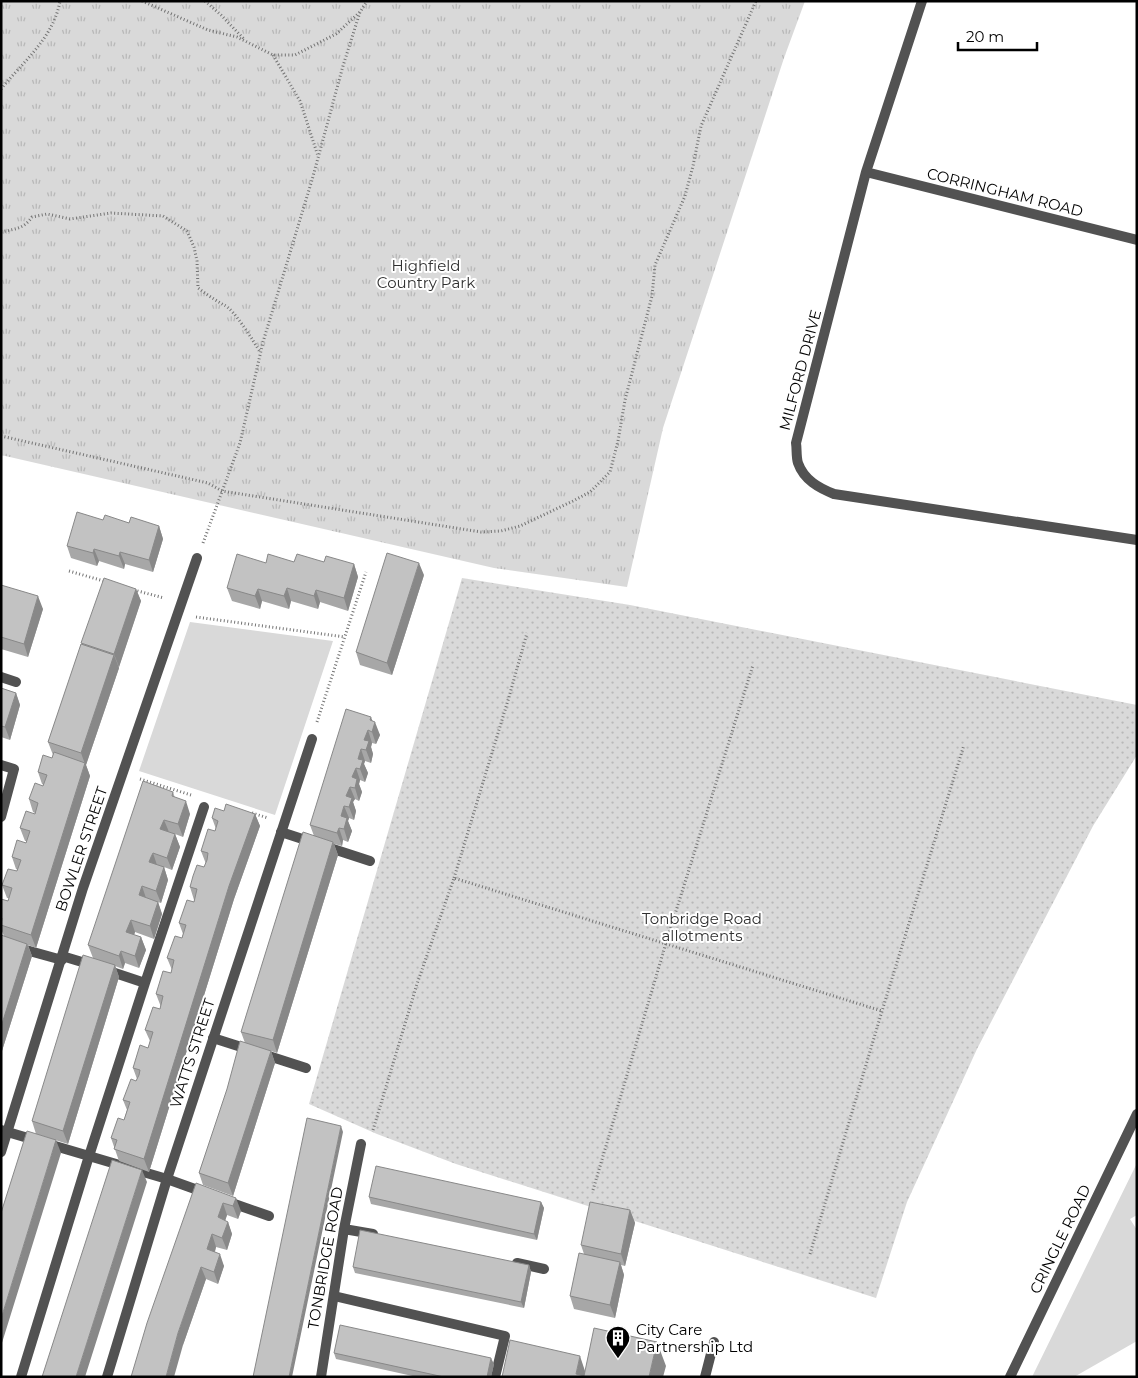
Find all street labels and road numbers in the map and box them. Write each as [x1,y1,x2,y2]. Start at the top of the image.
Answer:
street label: CORRINGHAM ROAD [925,163,1085,221]
street label: MILFORD DRIVE [775,307,825,433]
street label: BOWLER STREET [51,784,111,914]
street label: WATTS STREET [165,996,219,1110]
street label: CRINGLE ROAD [1025,1181,1095,1297]
street label: TONBRIDGE ROAD [303,1185,347,1331]

